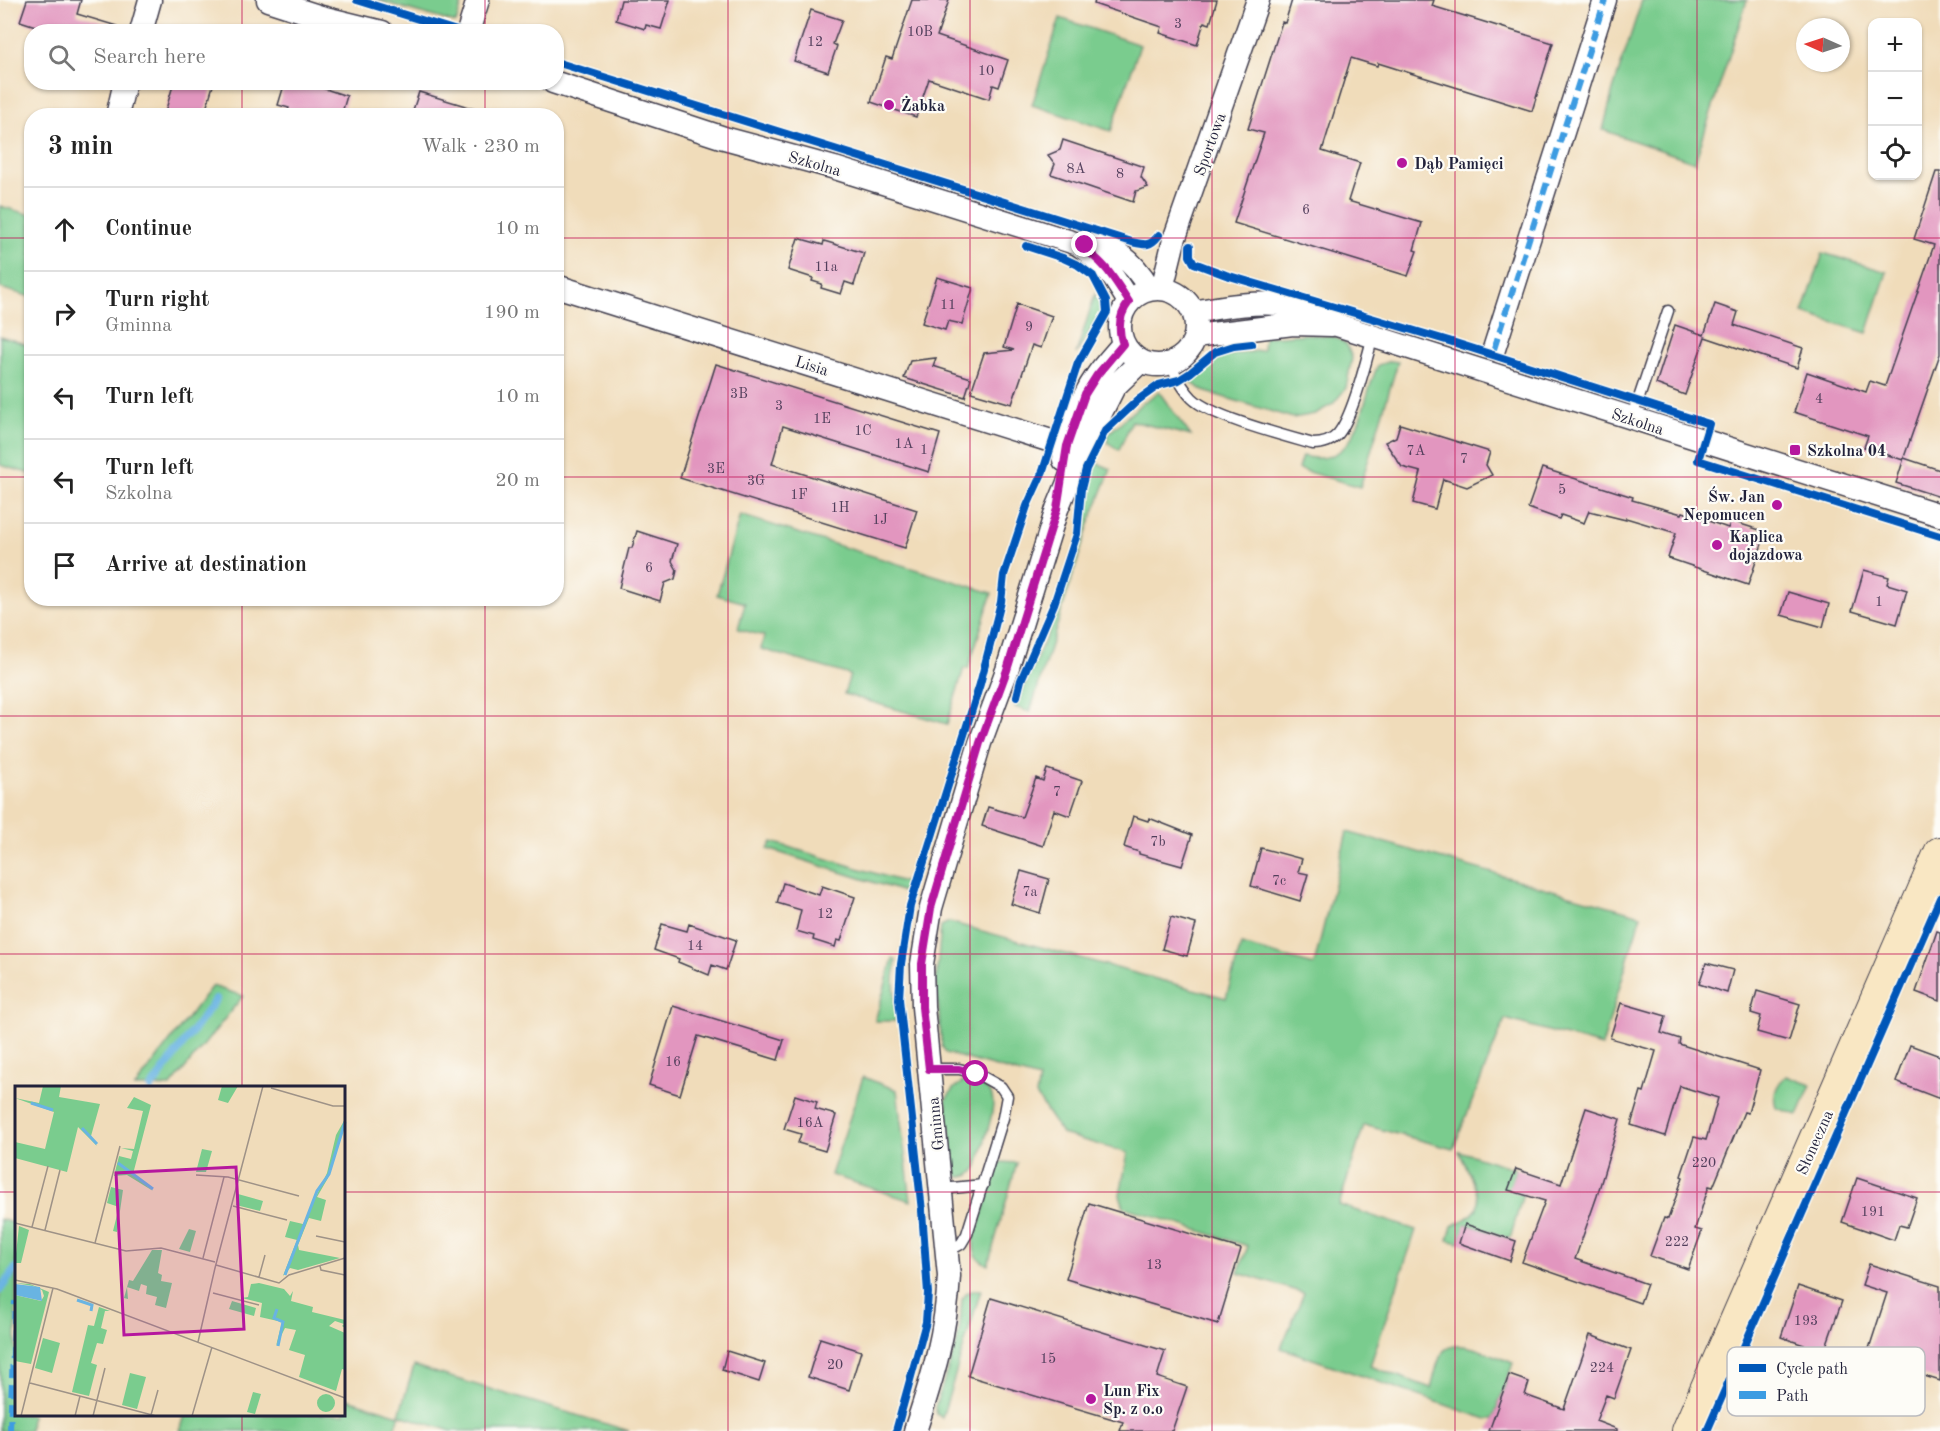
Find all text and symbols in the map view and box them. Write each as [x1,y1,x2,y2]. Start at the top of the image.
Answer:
house number: 3 [1174,17,1182,31]
north arrow [1796,18,1850,72]
map controls [1868,18,1922,180]
button: + [1868,18,1922,72]
search box [24,24,564,90]
house number: 10B [907,25,933,39]
house number: 12 [807,35,823,49]
icon: search [45,41,78,74]
text: Search here [93,46,206,68]
house number: 10 [978,64,994,78]
button: − [1868,72,1922,126]
place label: Żabka [901,95,945,115]
marker: Żabka [882,98,896,112]
street label: Sportowa [1192,111,1230,178]
button: locate [1868,126,1922,180]
text: 3 min [48,134,113,160]
text: Walk · 230 m [421,137,540,157]
street label: Szkolna [786,150,843,180]
marker: Dąb Pamięci [1395,156,1409,170]
place label: Dąb Pamięci [1414,157,1504,173]
house number: 8A [1067,162,1086,176]
house number: 8 [1116,167,1124,181]
house number: 6 [1302,203,1310,217]
icon: ahead [48,213,81,246]
text: Continue [105,218,192,240]
text: 10 m [495,219,540,239]
route end [1071,231,1097,257]
house number: 11a [814,260,838,274]
text: Turn right [105,289,209,311]
icon: right [48,297,81,330]
house number: 11 [940,298,956,312]
text: 190 m [484,303,540,323]
text: Gminna [105,316,172,336]
house number: 9 [1025,320,1033,334]
street label: Lisia [793,354,830,380]
icon: left [48,381,81,414]
text: Turn left [105,386,194,408]
text: 10 m [495,387,540,407]
house number: 3B [730,387,748,401]
house number: 4 [1815,392,1823,406]
house number: 3 [775,399,783,413]
street label: Szkolna [1609,407,1666,439]
house number: 1E [813,412,831,426]
house number: 1C [854,424,872,438]
house number: 1A [895,437,914,451]
house number: 1 [920,443,928,457]
marker: Szkolna 04 [1788,443,1802,457]
house number: 7A [1407,444,1426,458]
place label: Szkolna 04 [1807,444,1886,460]
house number: 7 [1460,452,1468,466]
text: Turn left [105,457,194,479]
house number: 3E [707,462,725,476]
icon: left [48,465,81,498]
text: 20 m [495,471,540,491]
house number: 3G [747,474,765,488]
house number: 5 [1558,483,1566,497]
text: Szkolna [105,484,173,504]
place label: Św. Jan Nepomucen [1683,486,1765,524]
house number: 1F [790,488,808,502]
marker: Św. Jan Nepomucen [1770,498,1784,512]
house number: 1H [830,501,850,515]
house number: 1J [872,513,888,527]
place label: Kaplica dojazdowa [1729,530,1803,564]
marker: Kaplica dojazdowa [1710,538,1724,552]
icon: arrive [48,549,81,582]
text: Arrive at destination [105,554,307,576]
house number: 6 [645,561,653,575]
house number: 1 [1875,595,1883,609]
house number: 7 [1053,785,1061,799]
house number: 7b [1150,835,1166,849]
house number: 7c [1272,874,1286,888]
house number: 7a [1022,885,1038,899]
house number: 12 [817,907,833,921]
house number: 14 [687,939,703,953]
house number: 16 [665,1055,681,1069]
route start [962,1060,988,1086]
inset map [15,1086,345,1416]
street label: Gminna [926,1096,948,1151]
street label: Słoneczna [1795,1108,1837,1178]
house number: 16A [797,1116,824,1130]
house number: 220 [1692,1156,1716,1170]
house number: 191 [1861,1205,1885,1219]
house number: 222 [1665,1235,1689,1249]
house number: 13 [1146,1258,1162,1272]
house number: 193 [1794,1314,1818,1328]
legend [1727,1347,1925,1416]
house number: 15 [1040,1352,1056,1366]
house number: 20 [827,1358,843,1372]
house number: 224 [1590,1361,1614,1375]
text: Cycle path [1776,1362,1848,1378]
place label: Lun Fix Sp. z o.o [1103,1384,1163,1418]
text: Path [1776,1389,1809,1405]
marker: Lun Fix Sp. z o.o [1084,1392,1098,1406]

